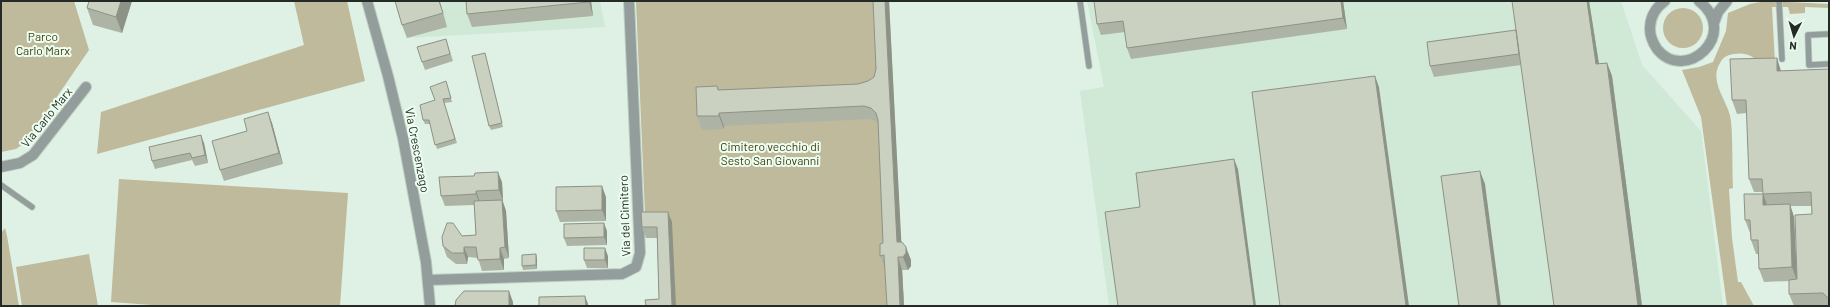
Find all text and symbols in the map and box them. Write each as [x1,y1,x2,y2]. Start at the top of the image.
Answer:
north arrow [1774,16,1814,56]
park label: Parco Carlo Marx [16,29,70,57]
text: N [1789,40,1797,53]
street label: Via Carlo Marx [18,84,75,150]
street label: Via Crescenzago [403,107,433,193]
park label: Cimitero vecchio di Sesto San Giovanni [720,139,820,167]
street label: Via del Cimitero [616,175,632,257]

